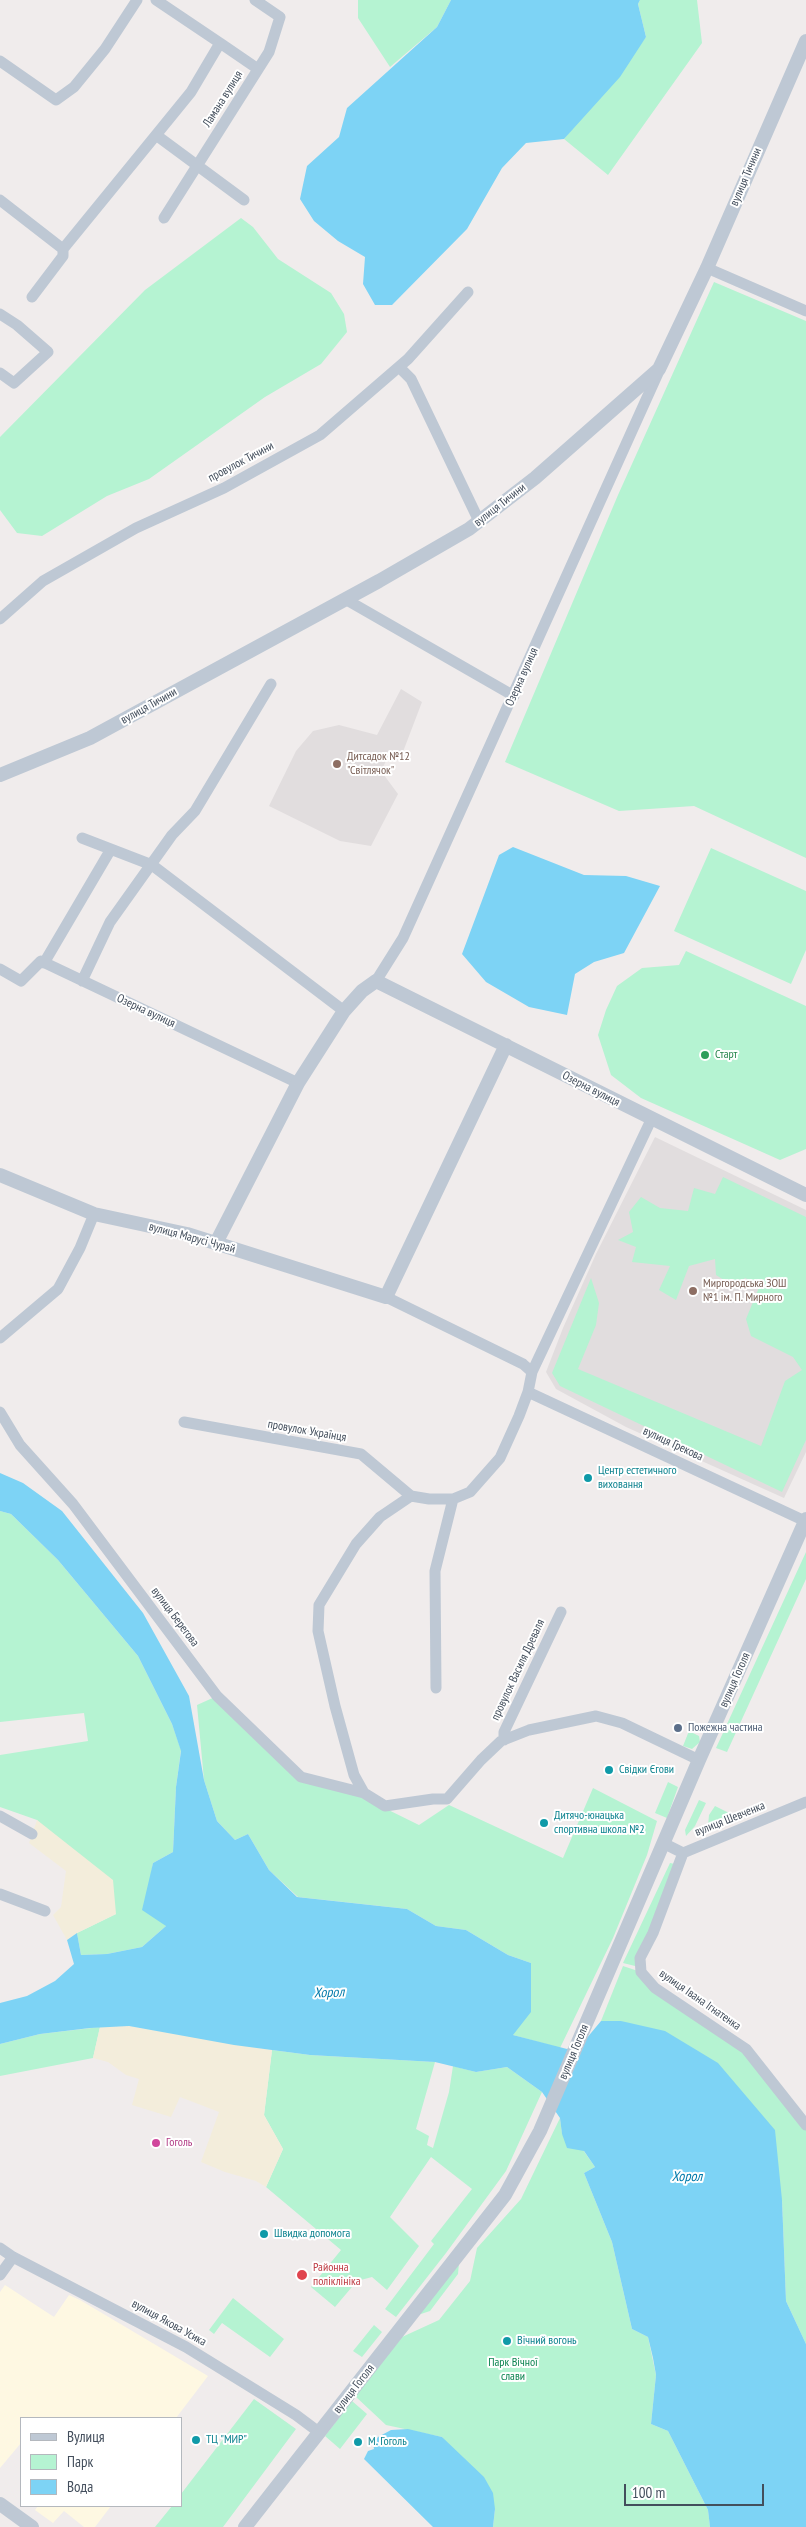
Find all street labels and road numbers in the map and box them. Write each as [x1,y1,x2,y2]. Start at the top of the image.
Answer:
street label: Ламана вулиця [200,68,246,130]
street label: вулиця Тичини [727,146,765,208]
street label: провулок Тичини [206,439,276,485]
street label: вулиця Тичини [471,480,529,530]
street label: Озерна вулиця [503,645,541,709]
street label: вулиця Тичини [118,685,180,727]
street label: Озерна вулиця [114,991,178,1031]
street label: Озерна вулиця [560,1068,622,1110]
street label: вулиця Марусі Чурай [147,1220,237,1256]
street label: провулок Українця [267,1417,347,1445]
street label: вулиця Грекова [641,1424,705,1464]
street label: вулиця Берегова [148,1585,202,1649]
street label: провулок Василя Древаля [488,1617,548,1723]
street label: вулиця Гоголя [717,1650,753,1710]
street label: вулиця Шевченка [693,1798,767,1840]
street label: вулиця Івана Ігнатенка [656,1966,744,2034]
street label: вулиця Гоголя [556,2022,592,2082]
street label: вулиця Якова Усика [129,2297,209,2349]
street label: вулиця Гоголя [330,2362,378,2416]

